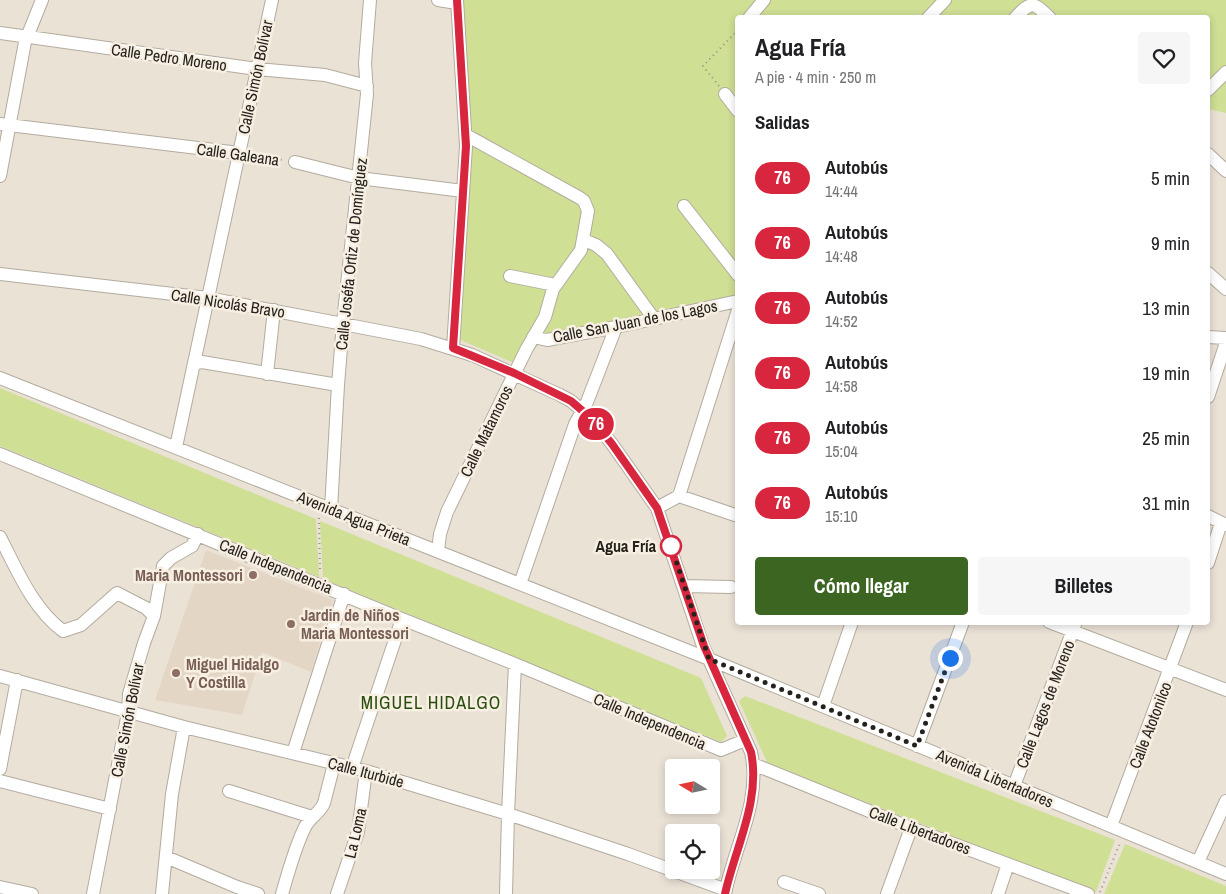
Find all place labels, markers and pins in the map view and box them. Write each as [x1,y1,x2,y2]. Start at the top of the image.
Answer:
place label: Agua Fría [595,535,657,557]
marker: Agua Fría [660,535,682,557]
place label: Maria Montessori [135,564,243,586]
marker: Maria Montessori [247,569,259,581]
place label: Jardin de Niños Maria Montessori [301,604,409,644]
marker: Jardin de Niños Maria Montessori [285,618,297,630]
place label: Miguel Hidalgo Y Costilla [186,653,279,693]
marker: Miguel Hidalgo Y Costilla [170,667,182,679]

